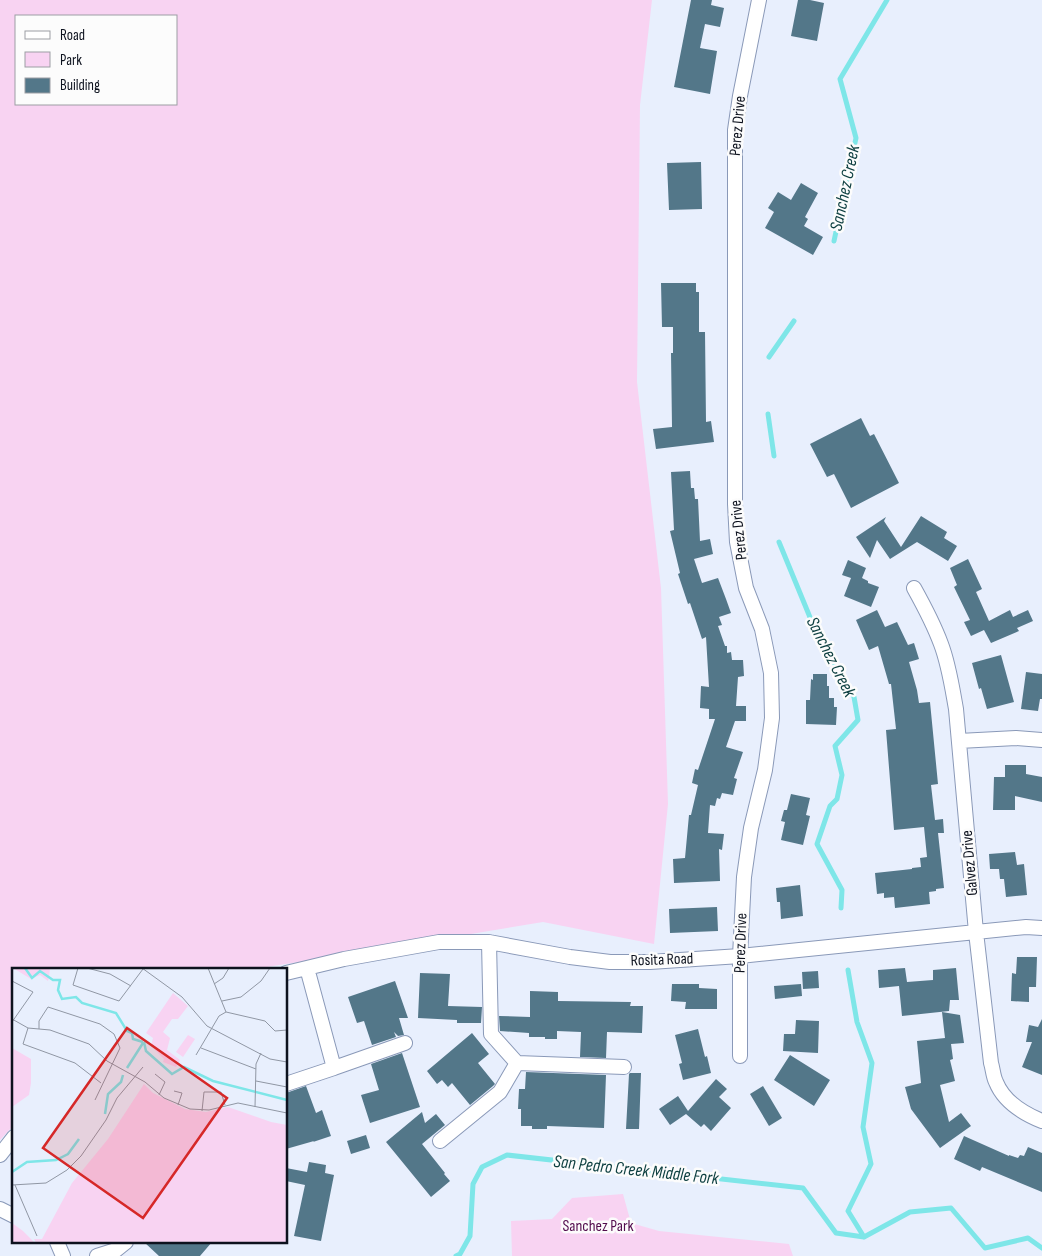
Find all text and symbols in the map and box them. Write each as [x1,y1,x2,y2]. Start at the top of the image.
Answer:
legend [15,15,178,105]
text: Road [60,26,85,45]
text: Park [60,51,82,70]
text: Building [60,76,100,95]
street label: Perez Drive [726,95,750,157]
water label: Sanchez Creek [826,142,865,233]
street label: Perez Drive [726,499,752,561]
water label: Sanchez Creek [802,613,861,702]
street label: Galvez Drive [958,829,982,897]
street label: Perez Drive [730,913,752,973]
street label: Rosita Road [630,949,694,971]
inset map [12,968,288,1244]
water label: San Pedro Creek Middle Fork [552,1151,721,1189]
park label: Sanchez Park [562,1217,634,1236]

